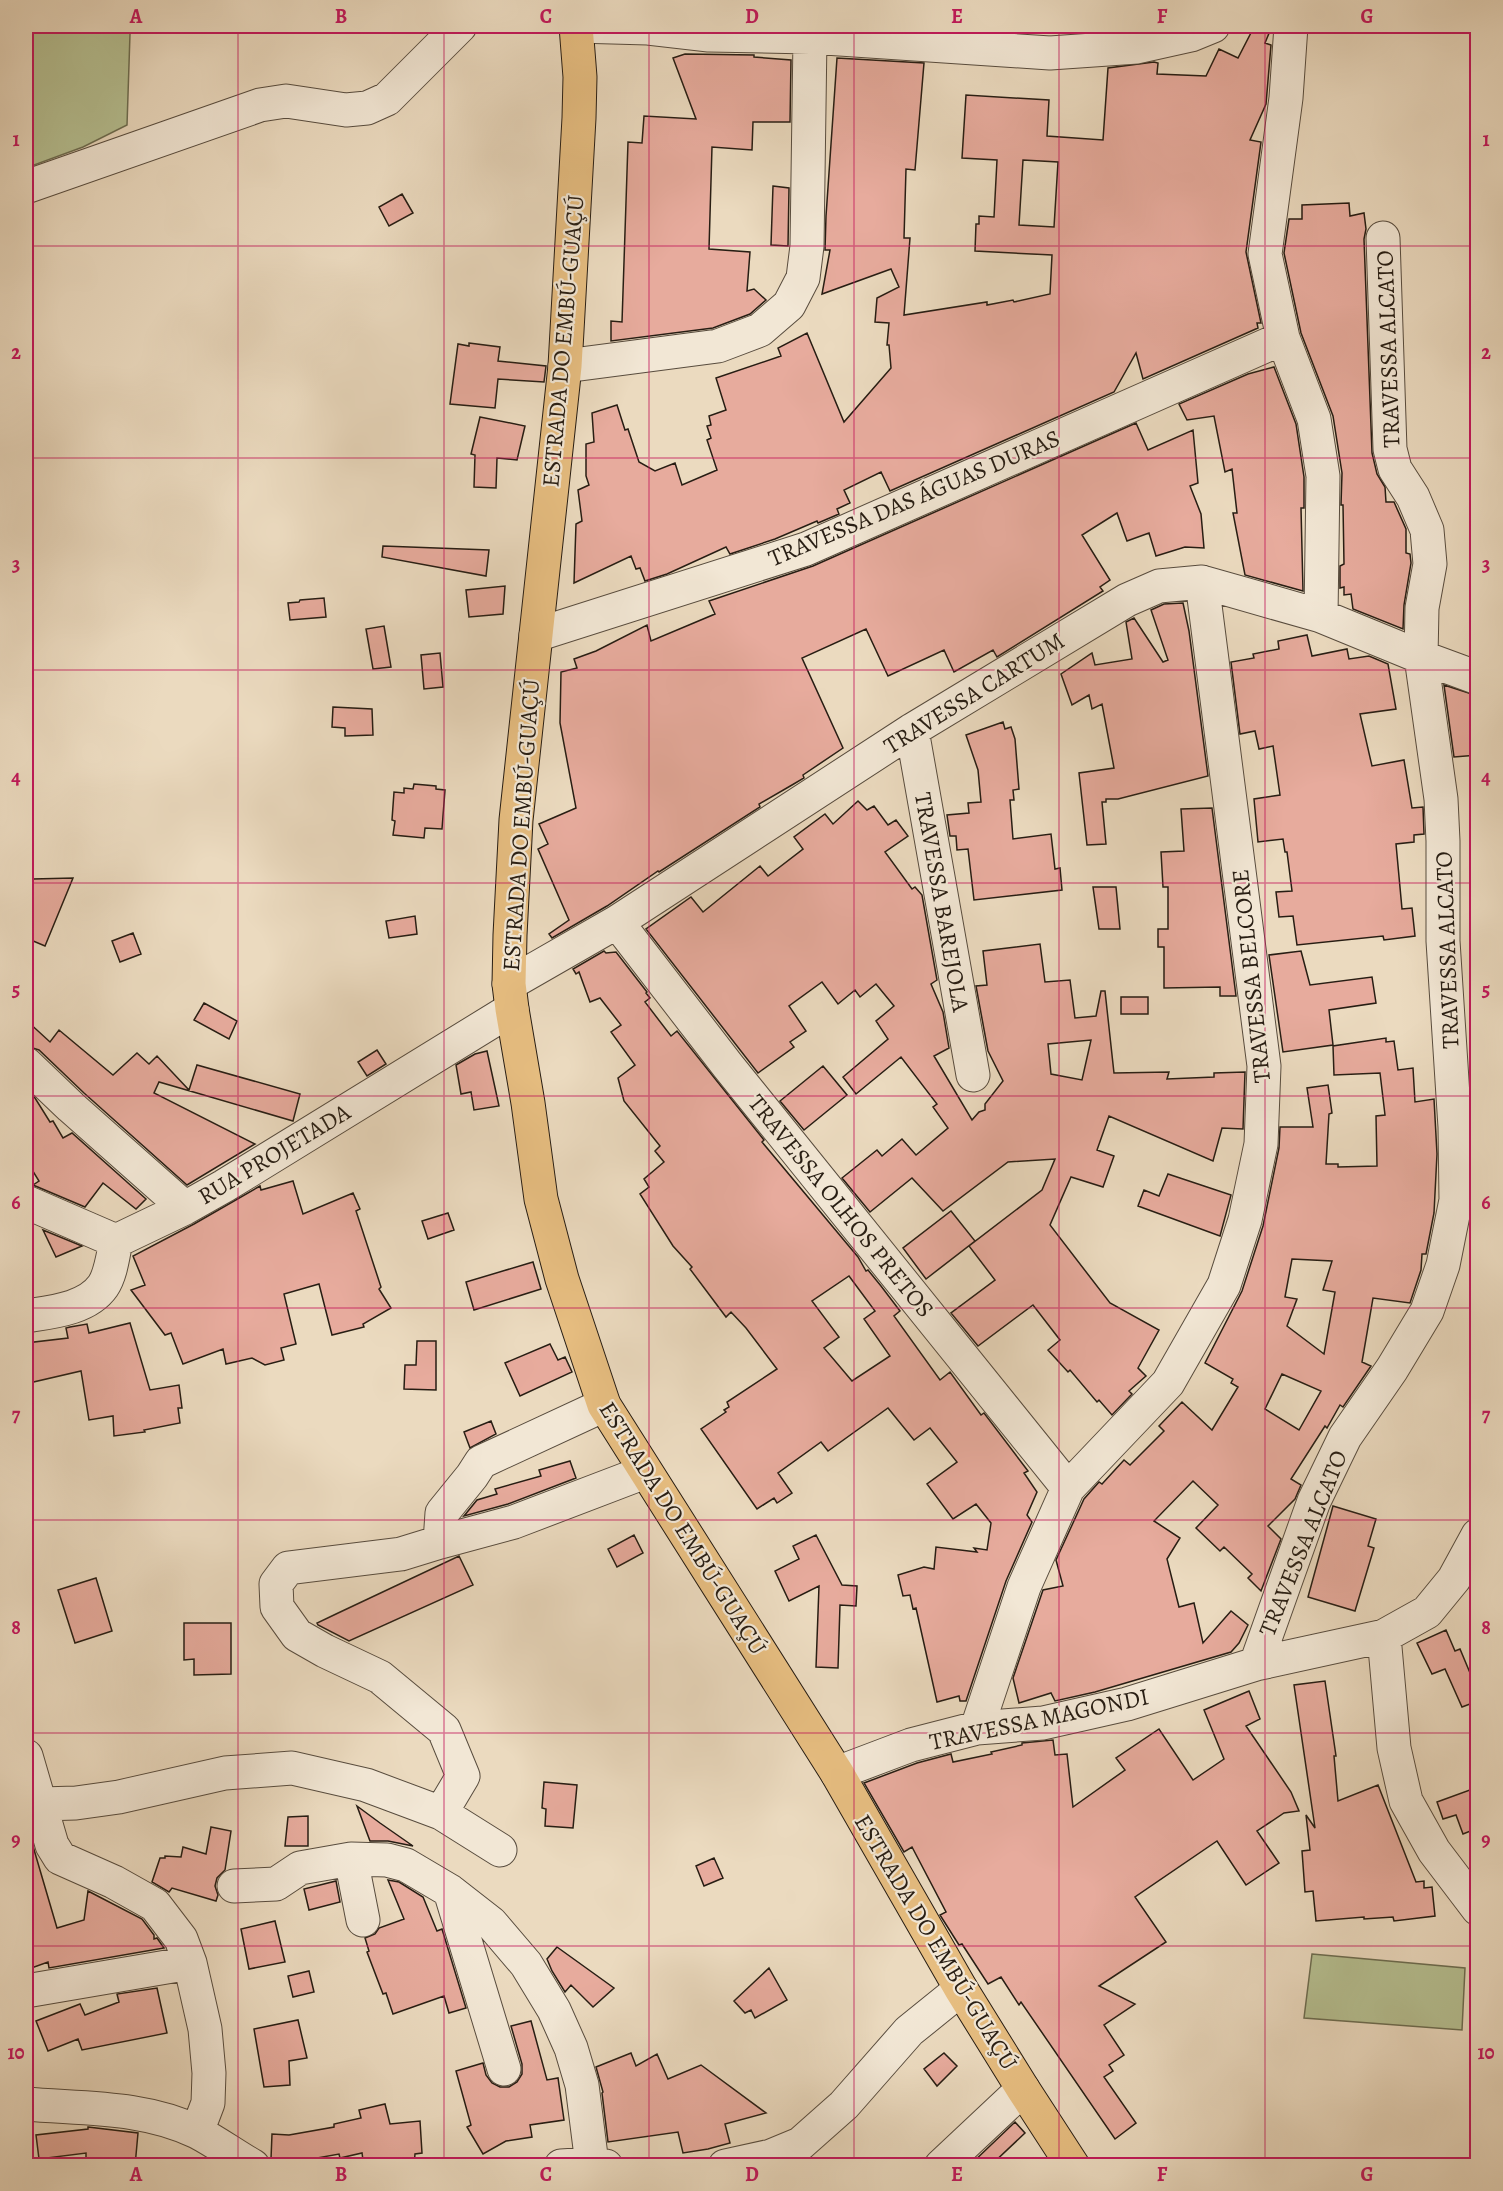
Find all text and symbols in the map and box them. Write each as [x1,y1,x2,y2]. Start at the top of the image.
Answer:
text: A [129,3,143,30]
text: B [335,3,347,30]
text: C [540,3,552,30]
text: D [745,3,759,30]
text: E [951,3,963,30]
text: F [1157,3,1168,30]
text: G [1360,3,1374,30]
text: 1 [12,126,20,153]
text: 1 [1482,126,1490,153]
street label: ESTRADA DO EMBÚ-GUAÇÚ [534,194,592,488]
street label: TRAVESSA ALCATO [1369,250,1407,448]
text: 2 [11,339,21,366]
text: 2 [1481,339,1491,366]
street label: TRAVESSA DAS ÁGUAS DURAS [763,422,1065,574]
text: 3 [12,551,20,578]
text: 3 [1482,551,1490,578]
street label: TRAVESSA CARTUM [878,625,1070,761]
street label: ESTRADA DO EMBÚ-GUAÇÚ [495,678,547,972]
text: 4 [11,764,21,791]
text: 4 [1481,764,1491,791]
street label: TRAVESSA BAREJOLA [907,790,977,1015]
street label: TRAVESSA ALCATO [1428,851,1466,1049]
street label: TRAVESSA BELCORE [1224,868,1278,1084]
text: 5 [12,976,20,1003]
text: 5 [1482,976,1490,1003]
street label: TRAVESSA OLHOS PRETOS [741,1088,941,1324]
street label: RUA PROJETADA [192,1095,357,1212]
text: 6 [11,1189,21,1216]
text: 6 [1481,1189,1491,1216]
street label: ESTRADA DO EMBÚ-GUAÇÚ [592,1395,774,1661]
text: 7 [12,1401,21,1428]
text: 7 [1482,1401,1491,1428]
street label: TRAVESSA ALCATO [1251,1445,1355,1641]
text: 8 [11,1614,21,1641]
text: 8 [1481,1614,1491,1641]
street label: TRAVESSA MAGONDI [926,1680,1152,1758]
street label: ESTRADA DO EMBÚ-GUAÇÚ [847,1808,1025,2076]
text: 9 [11,1826,21,1853]
text: 9 [1481,1826,1491,1853]
text: 10 [7,2039,25,2066]
text: 10 [1477,2039,1495,2066]
text: A [129,2161,143,2188]
text: B [335,2161,347,2188]
text: C [540,2161,552,2188]
text: D [745,2161,759,2188]
text: E [951,2161,963,2188]
text: F [1157,2161,1168,2188]
text: G [1360,2161,1374,2188]

